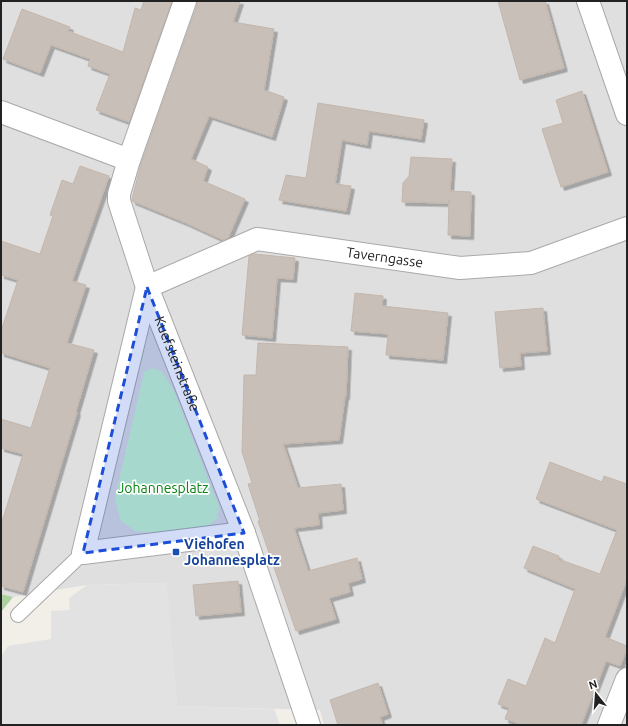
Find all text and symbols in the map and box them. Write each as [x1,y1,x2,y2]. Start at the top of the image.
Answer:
street label: Taverngasse [345,244,424,271]
street label: Kuefsteinstraße [151,314,203,413]
park label: Johannesplatz [117,480,209,496]
place label: Viehofen Johannesplatz [184,536,280,568]
marker: Viehofen Johannesplatz [171,547,181,557]
north arrow [576,674,616,714]
text: N [587,677,599,691]

